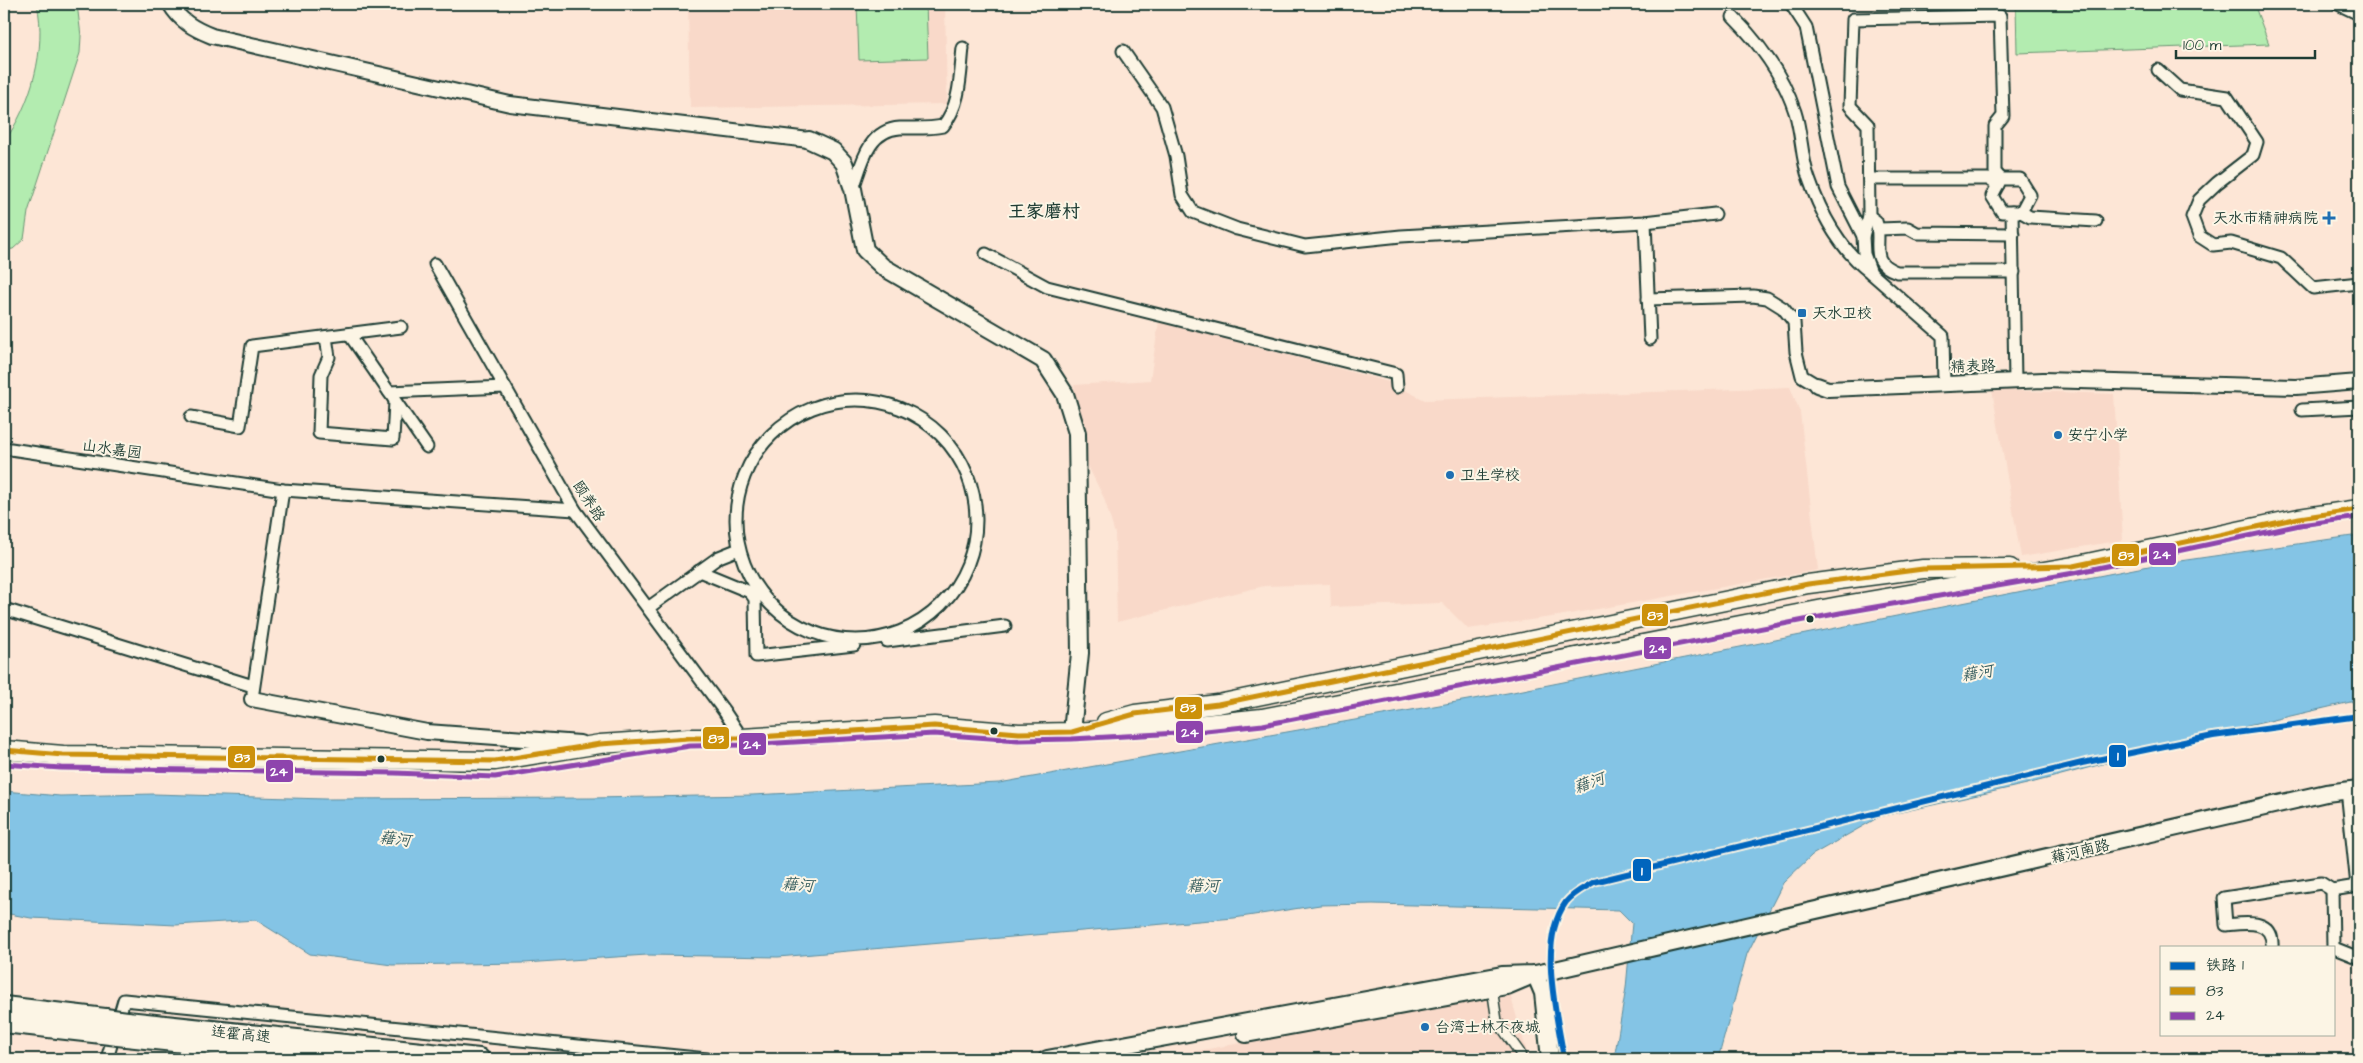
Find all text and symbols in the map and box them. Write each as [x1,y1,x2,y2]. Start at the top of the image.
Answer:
scale bar [2176,28,2314,60]
text: 100 m [2183,35,2222,56]
district label: 王家磨村 [1008,199,1080,224]
place label: 天水市精神病院 [2213,208,2318,229]
marker: 天水市精神病院 [2322,211,2336,225]
place label: 天水卫校 [1812,303,1872,324]
marker: 天水卫校 [1796,307,1808,319]
street label: 精表路 [1950,355,1996,378]
place label: 安宁小学 [2068,425,2128,446]
marker: 安宁小学 [2052,429,2064,441]
street label: 山水嘉园 [81,435,143,464]
place label: 卫生学校 [1460,465,1520,486]
marker: 卫生学校 [1444,469,1456,481]
street label: 颐养路 [568,477,610,526]
line badge: 24 [2148,542,2177,566]
line badge: 83 [2111,543,2140,567]
text: 24 [2152,545,2171,565]
text: 83 [2118,546,2135,566]
line badge: 83 [1641,603,1669,627]
text: 83 [1647,606,1664,626]
unlabelled marker [1805,614,1815,624]
line badge: 24 [1643,636,1672,660]
text: 24 [1648,639,1667,659]
water label: 藉河 [1960,659,1998,686]
line badge: 83 [1174,696,1203,720]
text: 83 [1180,698,1197,718]
line badge: 24 [1175,720,1204,744]
text: 24 [1180,723,1199,743]
line badge: 83 [702,726,730,750]
unlabelled marker [989,726,999,736]
text: 83 [708,729,725,749]
line badge: 24 [738,732,767,756]
text: 24 [742,735,761,755]
line badge: 1 [2108,744,2127,768]
line badge: 83 [227,745,256,769]
text: 1 [2117,746,2119,766]
text: 83 [234,748,251,768]
unlabelled marker [376,754,386,764]
line badge: 24 [265,759,294,783]
text: 24 [269,762,288,782]
water label: 藉河 [1571,766,1611,799]
water label: 藉河 [378,826,415,852]
street label: 藉河南路 [2049,835,2112,868]
line badge: 1 [1632,858,1652,882]
text: 1 [1641,861,1643,881]
water label: 藉河 [781,873,818,897]
water label: 藉河 [1187,875,1222,897]
legend [2160,946,2336,1036]
text: 铁路 1 [2206,955,2244,976]
text: 83 [2206,981,2224,1002]
text: 24 [2206,1005,2225,1026]
place label: 台湾士林不夜城 [1435,1017,1540,1038]
street label: 连霍高速 [210,1021,272,1048]
marker: 台湾士林不夜城 [1419,1021,1431,1033]

